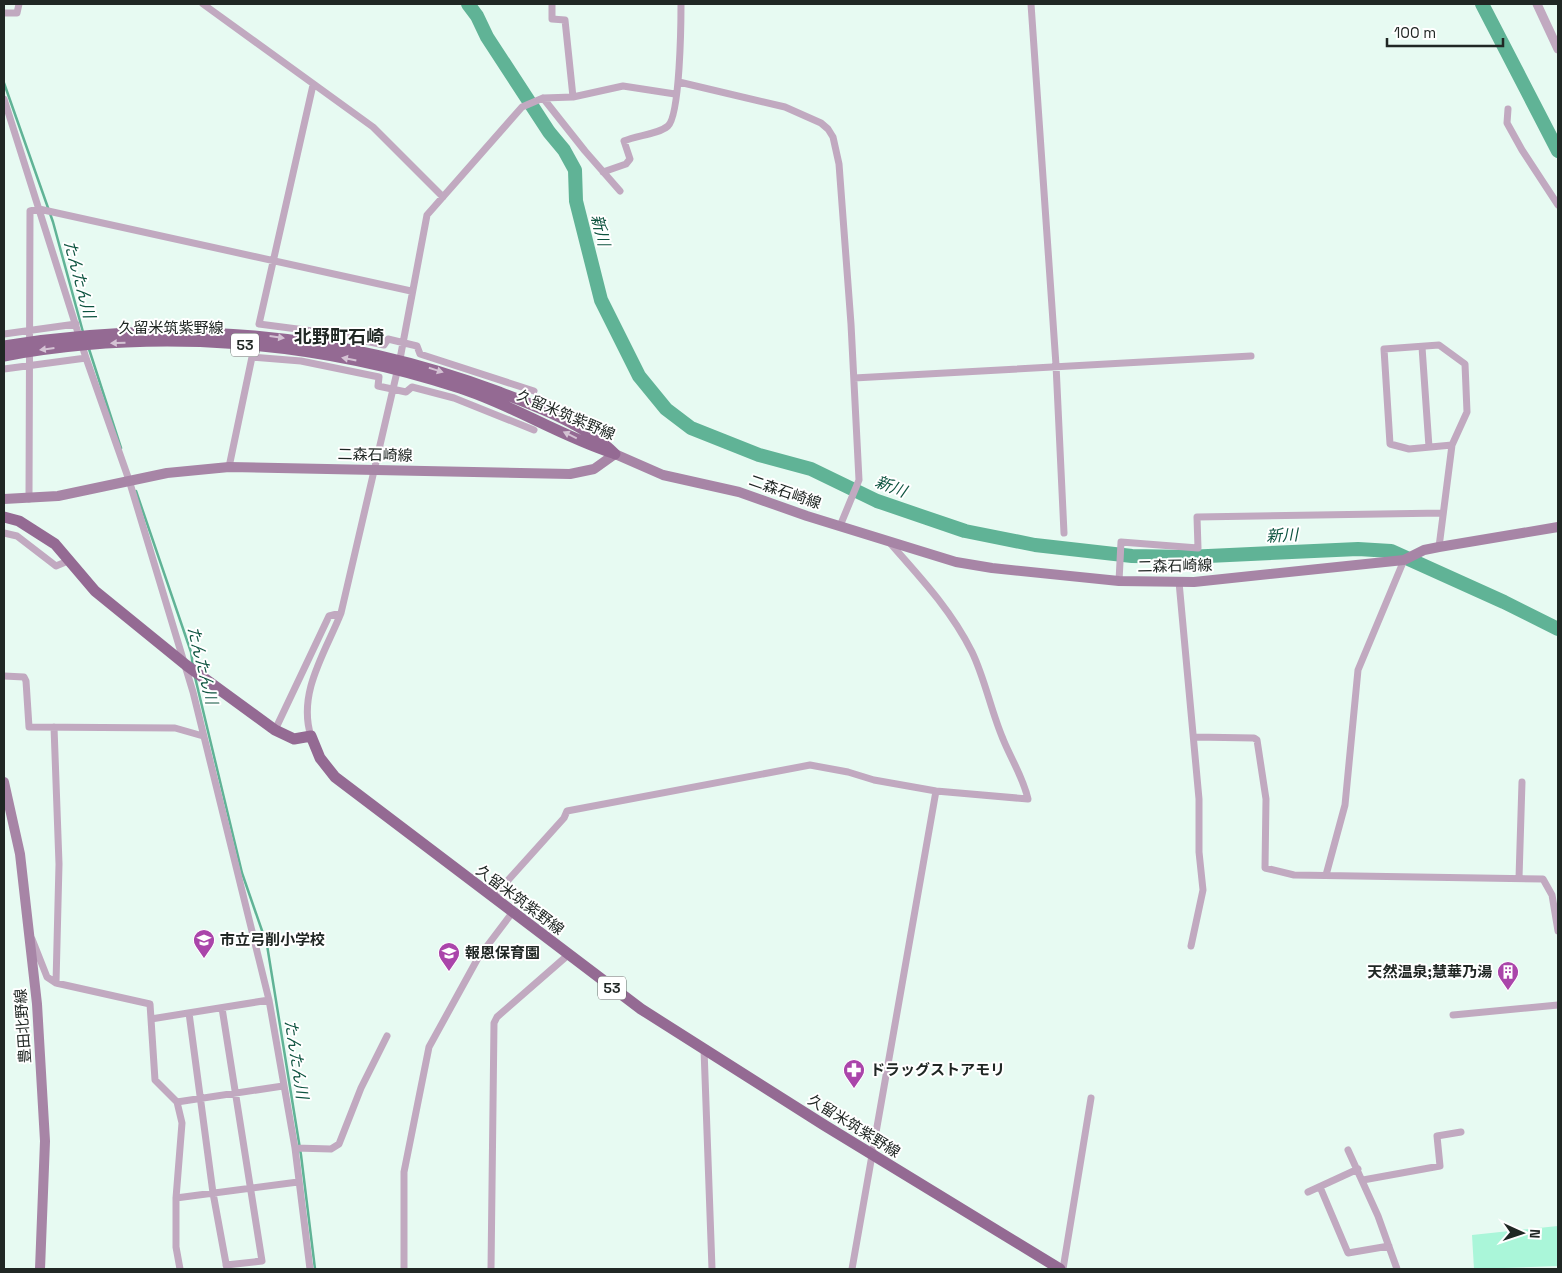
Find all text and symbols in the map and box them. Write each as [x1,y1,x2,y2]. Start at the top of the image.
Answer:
scale bar [1387,15,1503,47]
text: 100 m [1394,23,1436,42]
water label: 新川 [586,212,615,250]
water label: たんたん川 [59,238,101,322]
street label: 久留米筑紫野線 [118,318,224,337]
district label: 北野町石崎 [294,325,384,348]
one-way arrow [269,333,285,341]
road number: 53 [231,334,259,356]
one-way arrow [110,339,126,347]
one-way arrow [39,345,55,353]
one-way arrow [341,355,357,363]
one-way arrow [428,367,443,374]
street label: 久留米筑紫野線 [514,385,618,444]
one-way arrow [563,431,577,439]
street label: 二森石崎線 [337,444,413,465]
street label: 二森石崎線 [747,470,824,513]
water label: 新川 [872,471,911,503]
water label: 新川 [1265,524,1301,547]
street label: 二森石崎線 [1137,555,1213,576]
water label: たんたん川 [183,624,223,708]
street label: 久留米筑紫野線 [473,860,568,939]
school or university icon: 市立弓削小学校 [192,928,216,959]
place label: 市立弓削小学校 [220,930,325,949]
school or university icon: 報恩保育園 [437,941,461,972]
place label: 報恩保育園 [465,943,540,962]
building icon: 天然温泉;慧華乃湯 [1496,960,1520,991]
place label: 天然温泉;慧華乃湯 [1368,962,1492,981]
road number: 53 [598,976,626,1000]
street label: 豊田北野線 [10,988,35,1064]
water label: たんたん川 [280,1018,313,1102]
pharmacy icon: ドラッグストアモリ [842,1058,866,1089]
place label: ドラッグストアモリ [870,1060,1005,1079]
street label: 久留米筑紫野線 [805,1090,904,1161]
north arrow [1497,1208,1547,1258]
text: N [1526,1229,1544,1239]

